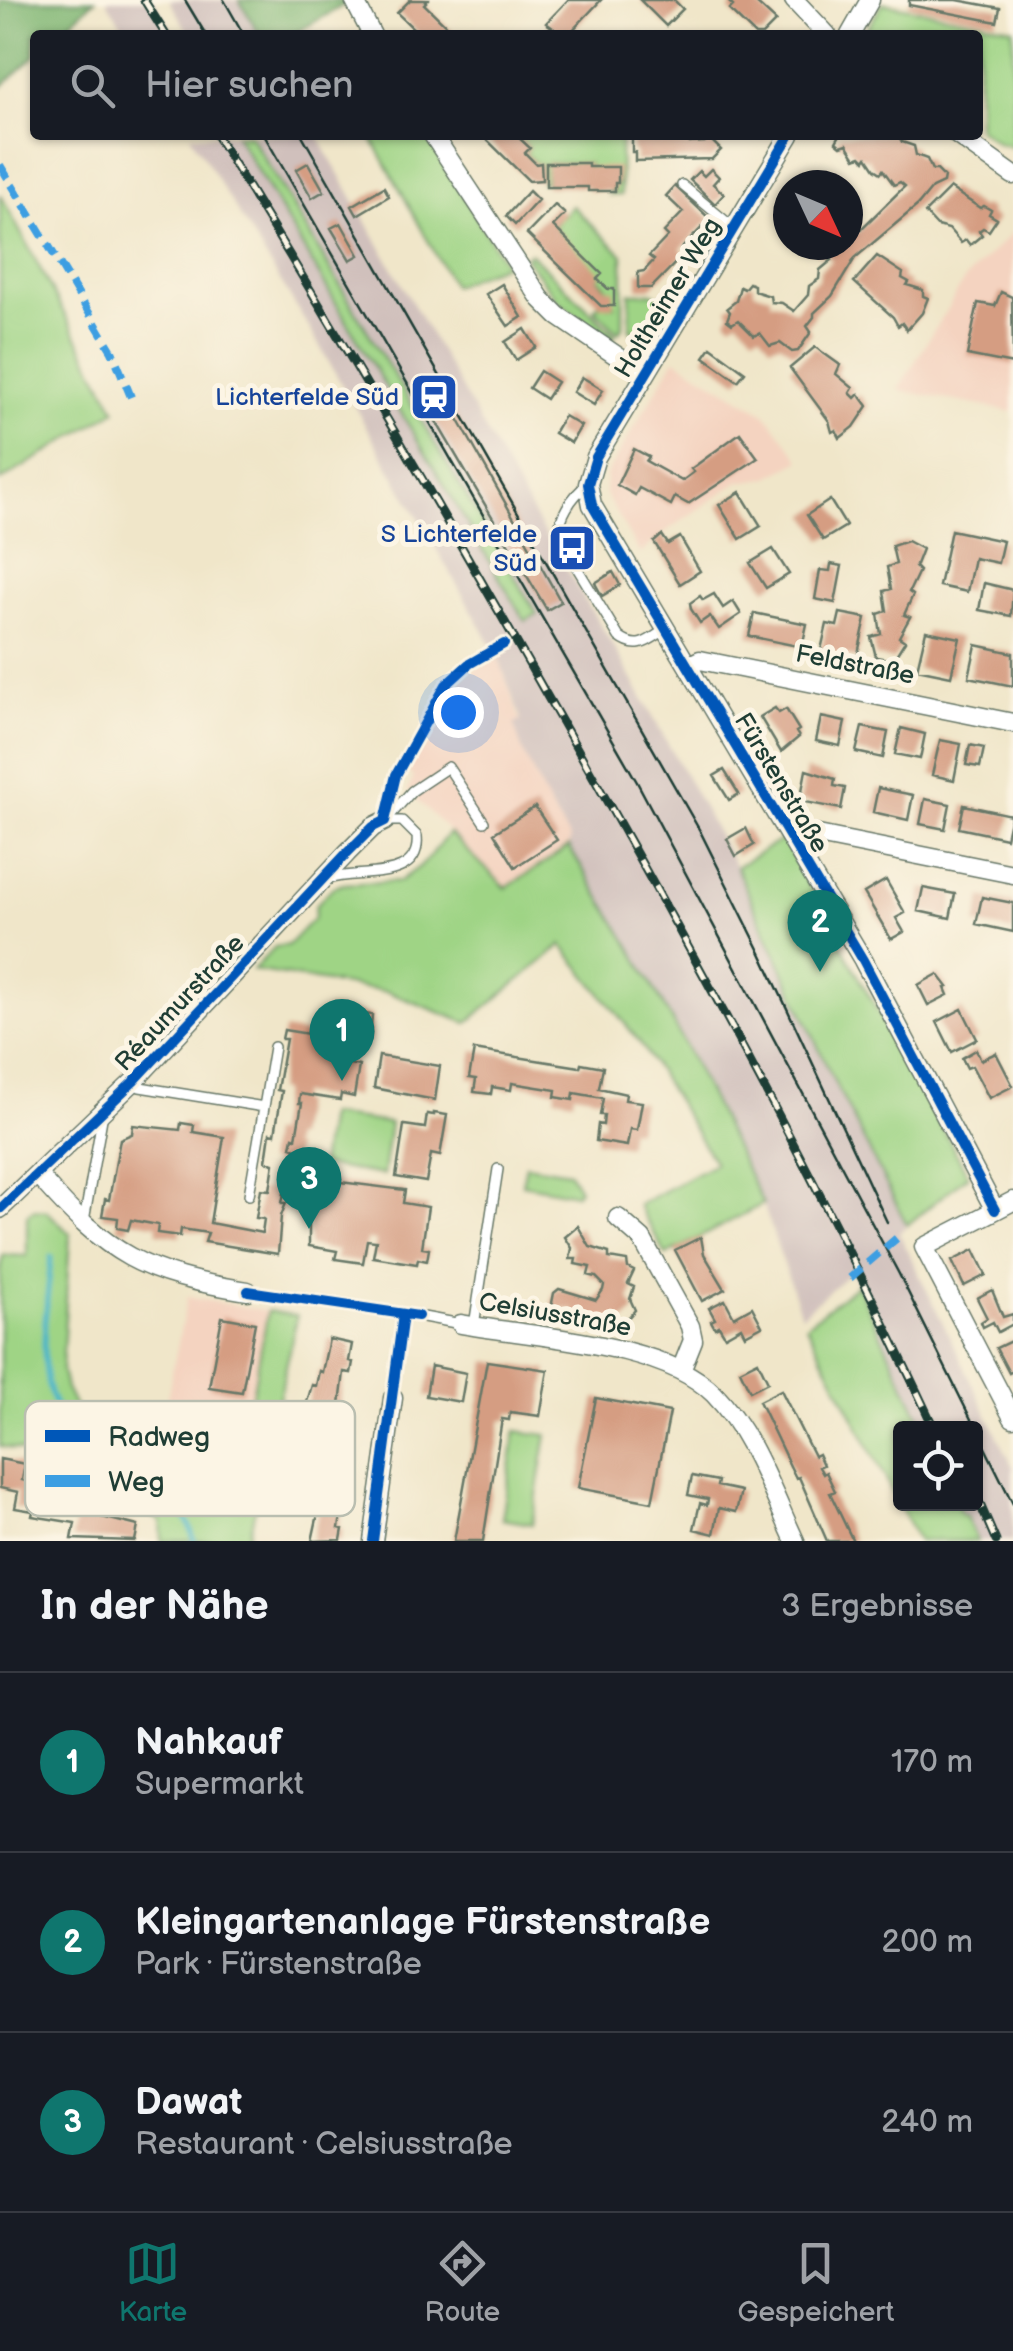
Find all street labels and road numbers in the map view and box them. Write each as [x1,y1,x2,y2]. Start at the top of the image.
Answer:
street label: Holtheimer Weg [608,212,728,384]
street label: Feldstraße [793,638,917,692]
street label: Fürstenstraße [727,708,835,859]
street label: Réaumurstraße [109,928,251,1078]
street label: Celsiusstraße [476,1286,634,1344]

